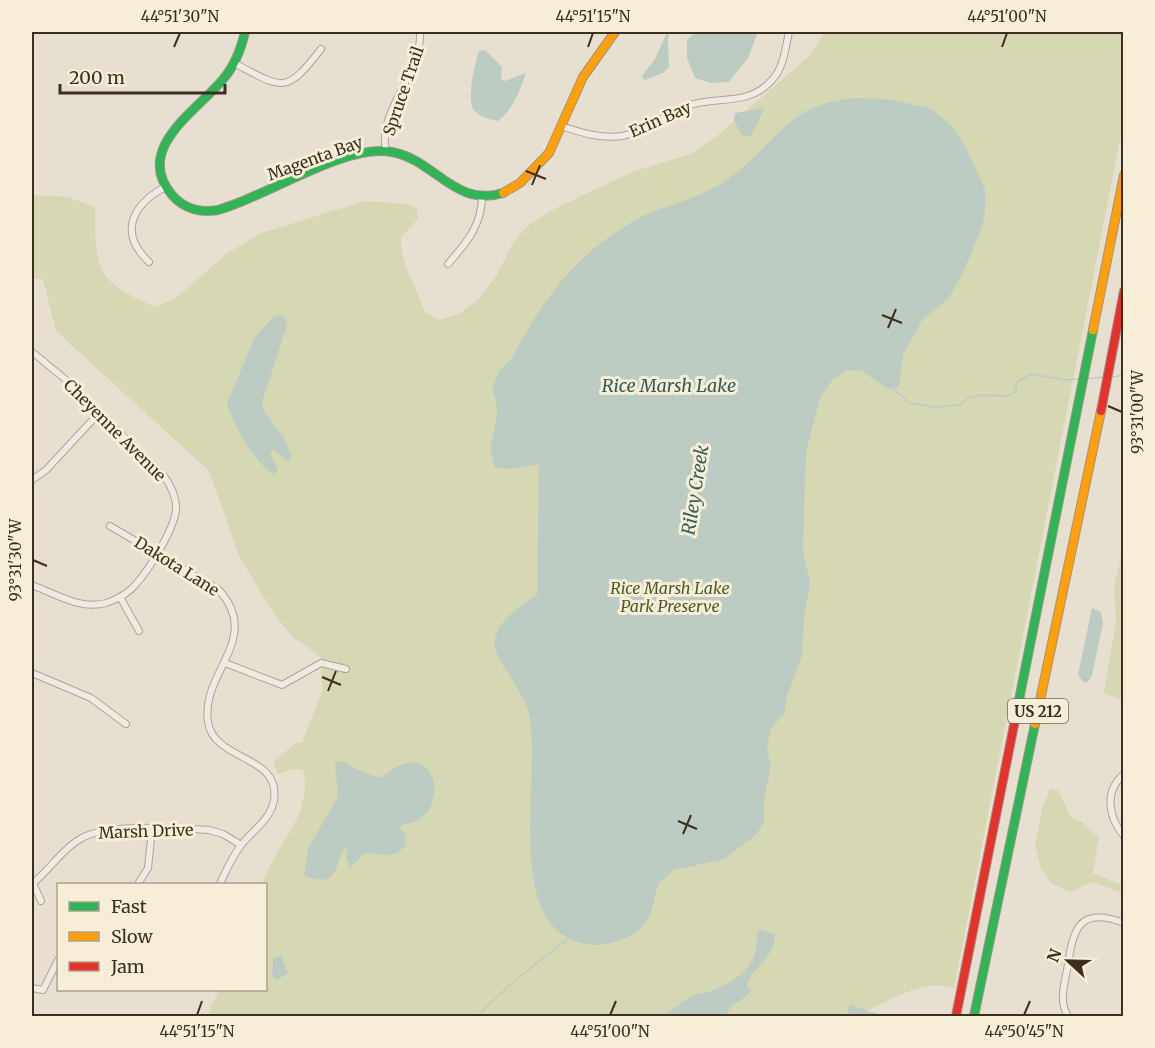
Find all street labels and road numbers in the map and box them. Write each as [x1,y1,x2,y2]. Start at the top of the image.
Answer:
street label: Spruce Trail [378,44,428,138]
street label: Erin Bay [626,96,695,141]
street label: Magenta Bay [265,131,366,185]
street label: Cheyenne Avenue [60,375,170,485]
street label: Dakota Lane [131,532,223,600]
road number: US 212 [1008,699,1068,723]
street label: Marsh Drive [98,819,194,843]

